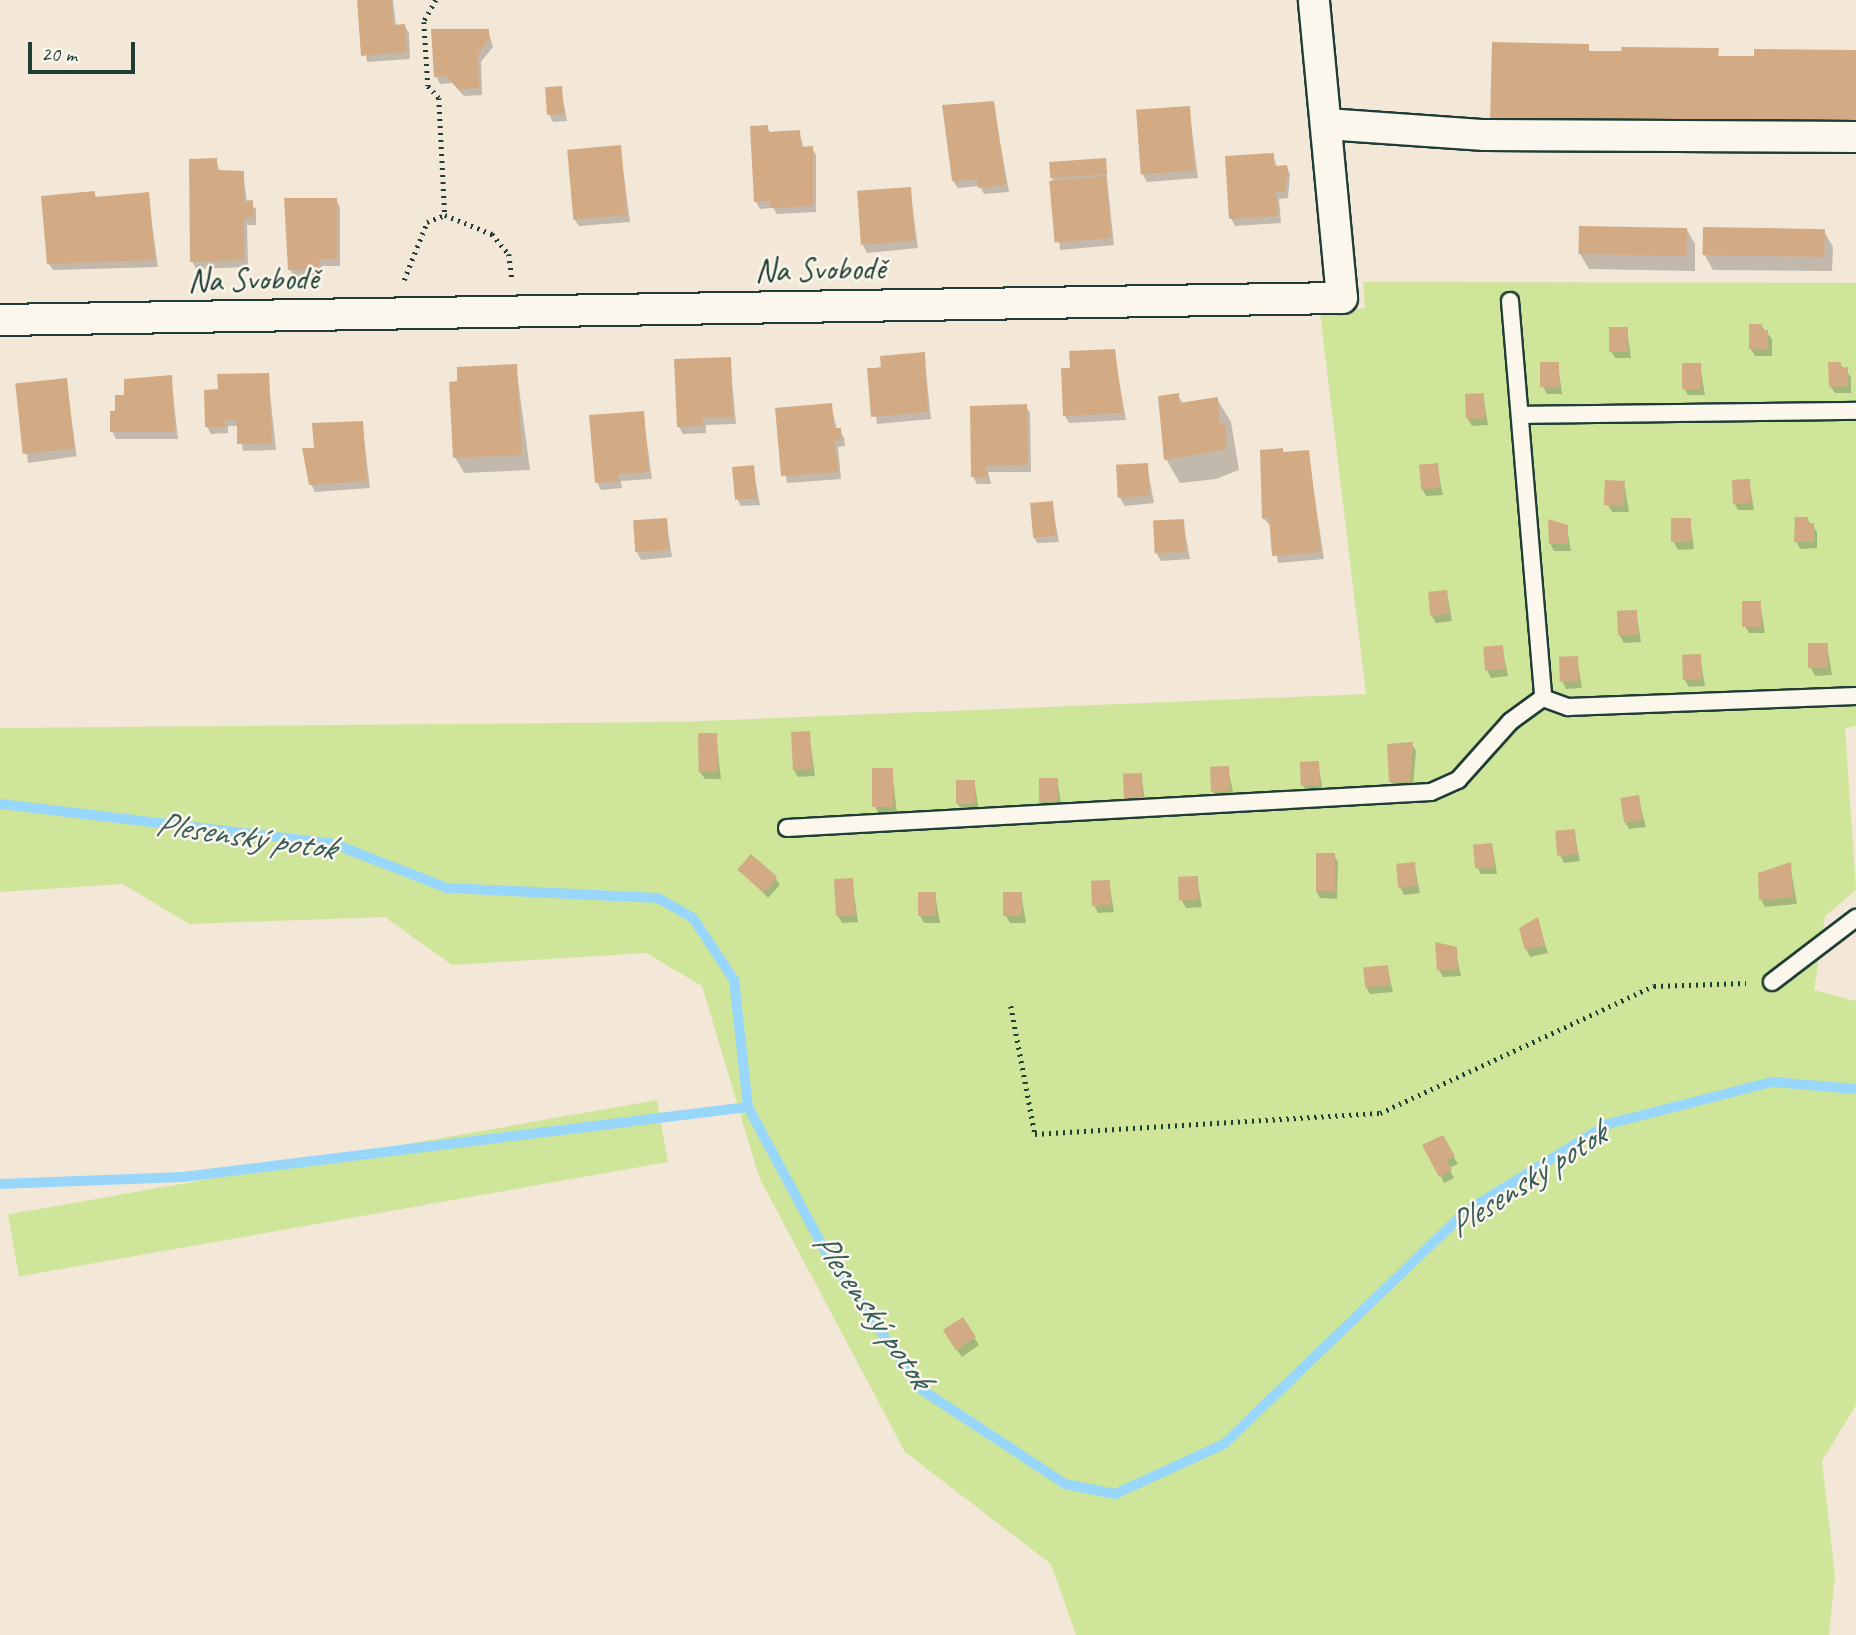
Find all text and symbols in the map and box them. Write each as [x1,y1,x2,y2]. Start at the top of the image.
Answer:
scale bar [32,28,138,72]
text: 20 m [41,41,77,67]
street label: Na Svobodě [755,249,885,291]
street label: Na Svobodě [188,259,318,301]
water label: Plesenský potok [153,803,337,869]
water label: Plesenský potok [1440,1113,1614,1247]
water label: Plesenský potok [803,1224,941,1396]

